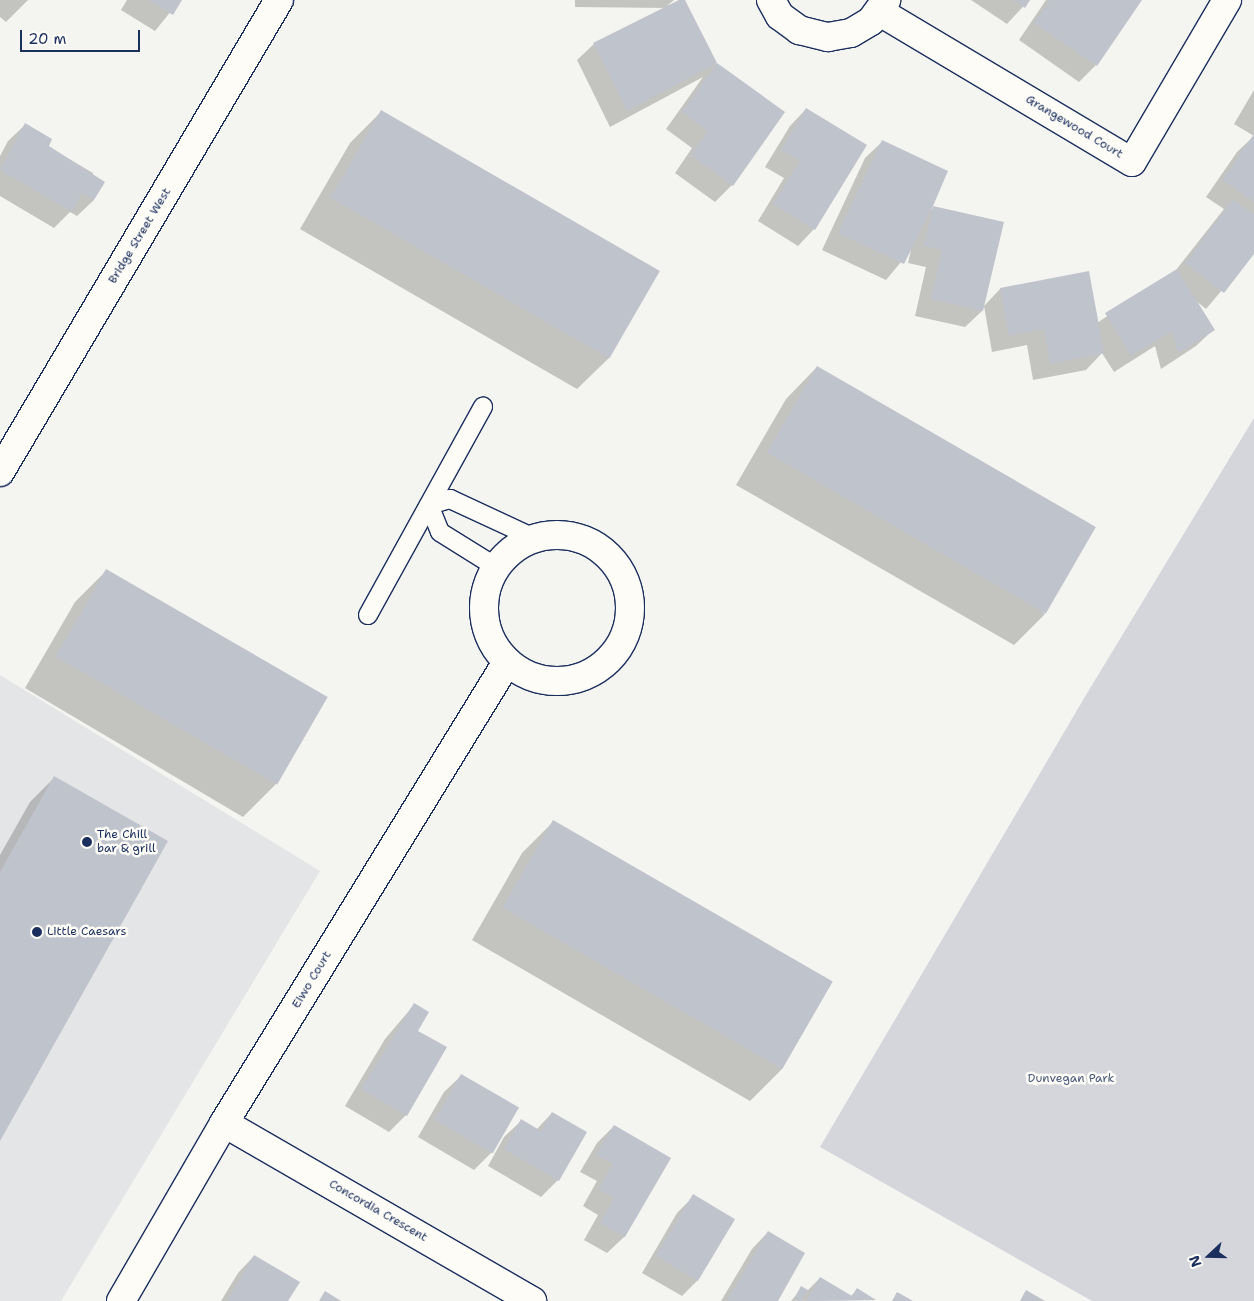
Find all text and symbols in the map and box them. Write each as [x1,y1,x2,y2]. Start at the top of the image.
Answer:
scale bar [22,20,142,52]
text: 20 m [28,29,67,49]
street label: Grangewood Court [1023,92,1125,162]
street label: Bridge Street West [106,185,174,287]
place label: The Chill bar & grill [97,828,156,856]
marker: The Chill bar & grill [81,836,93,848]
place label: Little Caesars [47,925,126,939]
marker: Little Caesars [31,926,43,938]
street label: Eiwo Court [289,949,335,1011]
park label: Dunvegan Park [1028,1072,1114,1086]
street label: Concordia Crescent [326,1177,430,1245]
north arrow [1184,1231,1234,1281]
text: N [1185,1253,1205,1270]

